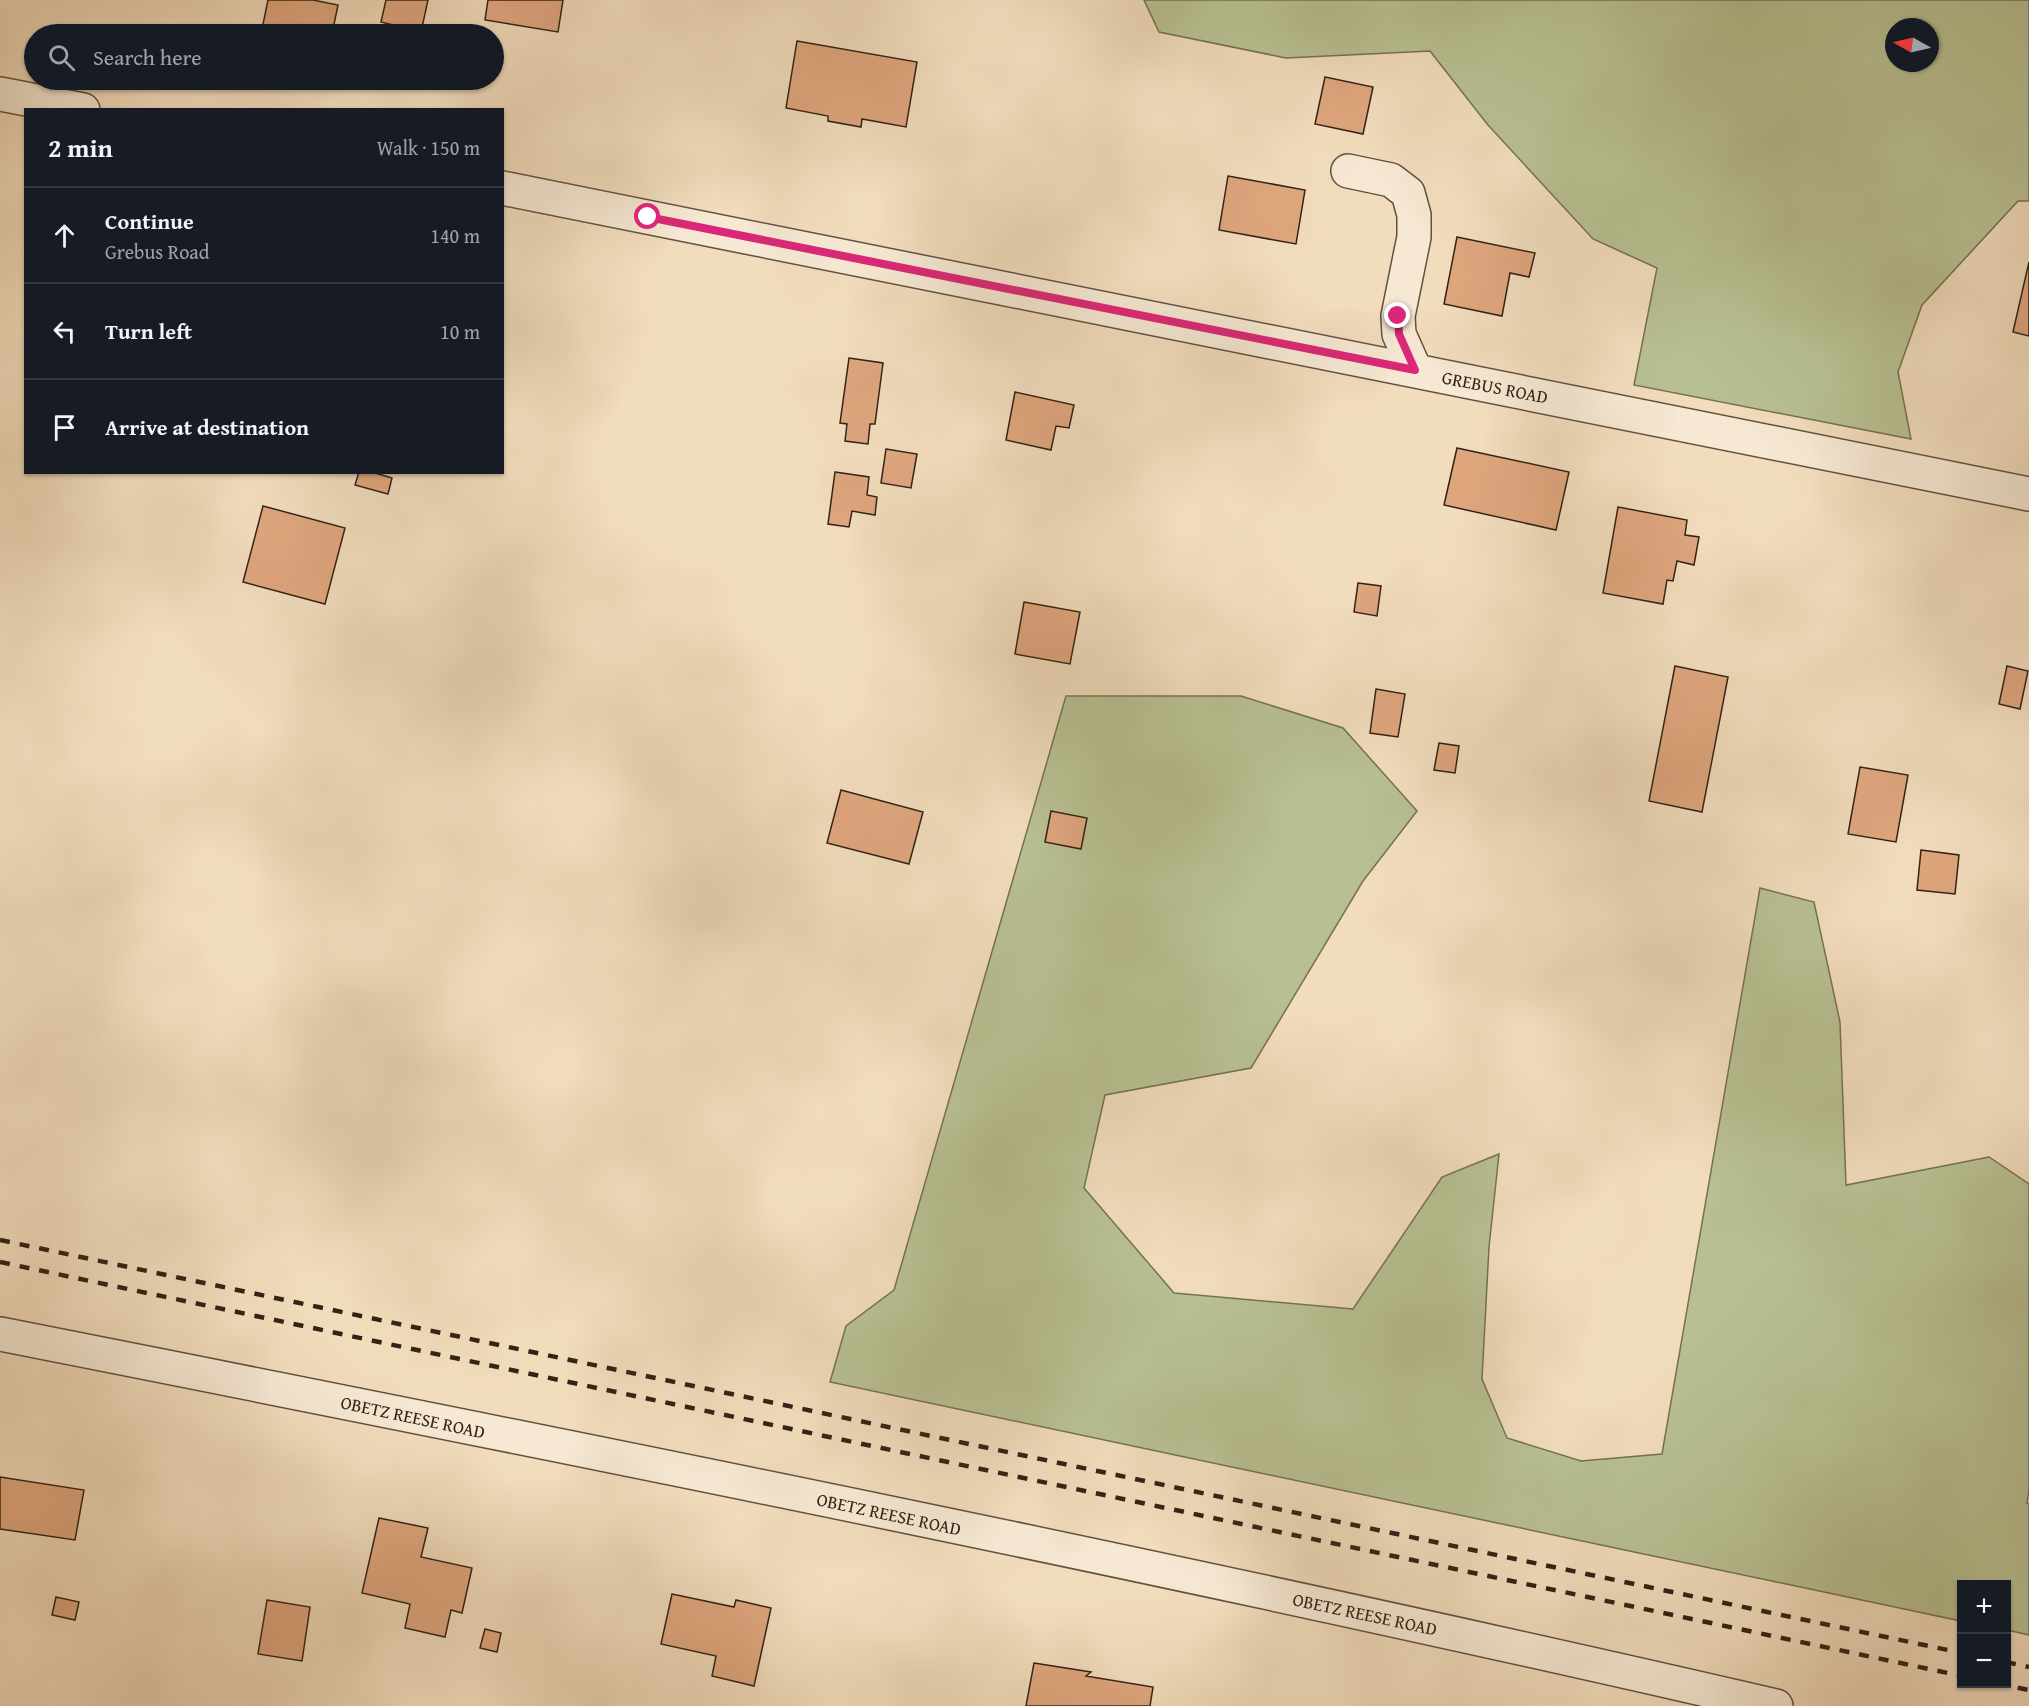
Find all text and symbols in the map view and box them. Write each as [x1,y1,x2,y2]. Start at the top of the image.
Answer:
north arrow [1885,18,1939,72]
search box [24,24,504,90]
icon: search [45,41,78,74]
text: Search here [93,41,202,73]
text: 2 min [48,128,113,167]
text: Walk · 150 m [377,133,480,162]
route start [634,203,660,229]
text: Continue [105,205,194,237]
icon: ahead [48,219,81,252]
text: 140 m [430,221,480,250]
text: Grebus Road [105,237,209,266]
route end [1384,302,1410,328]
icon: left [48,315,81,348]
text: Turn left [105,315,192,347]
text: 10 m [440,317,480,346]
street label: GREBUS ROAD [1440,363,1550,411]
icon: arrive [48,411,81,444]
text: Arrive at destination [105,411,309,443]
street label: OBETZ REESE ROAD [338,1389,488,1445]
street label: OBETZ REESE ROAD [814,1486,964,1542]
map controls [1957,1580,2011,1688]
button: + [1957,1580,2011,1634]
street label: OBETZ REESE ROAD [1290,1586,1440,1642]
button: − [1957,1634,2011,1688]

